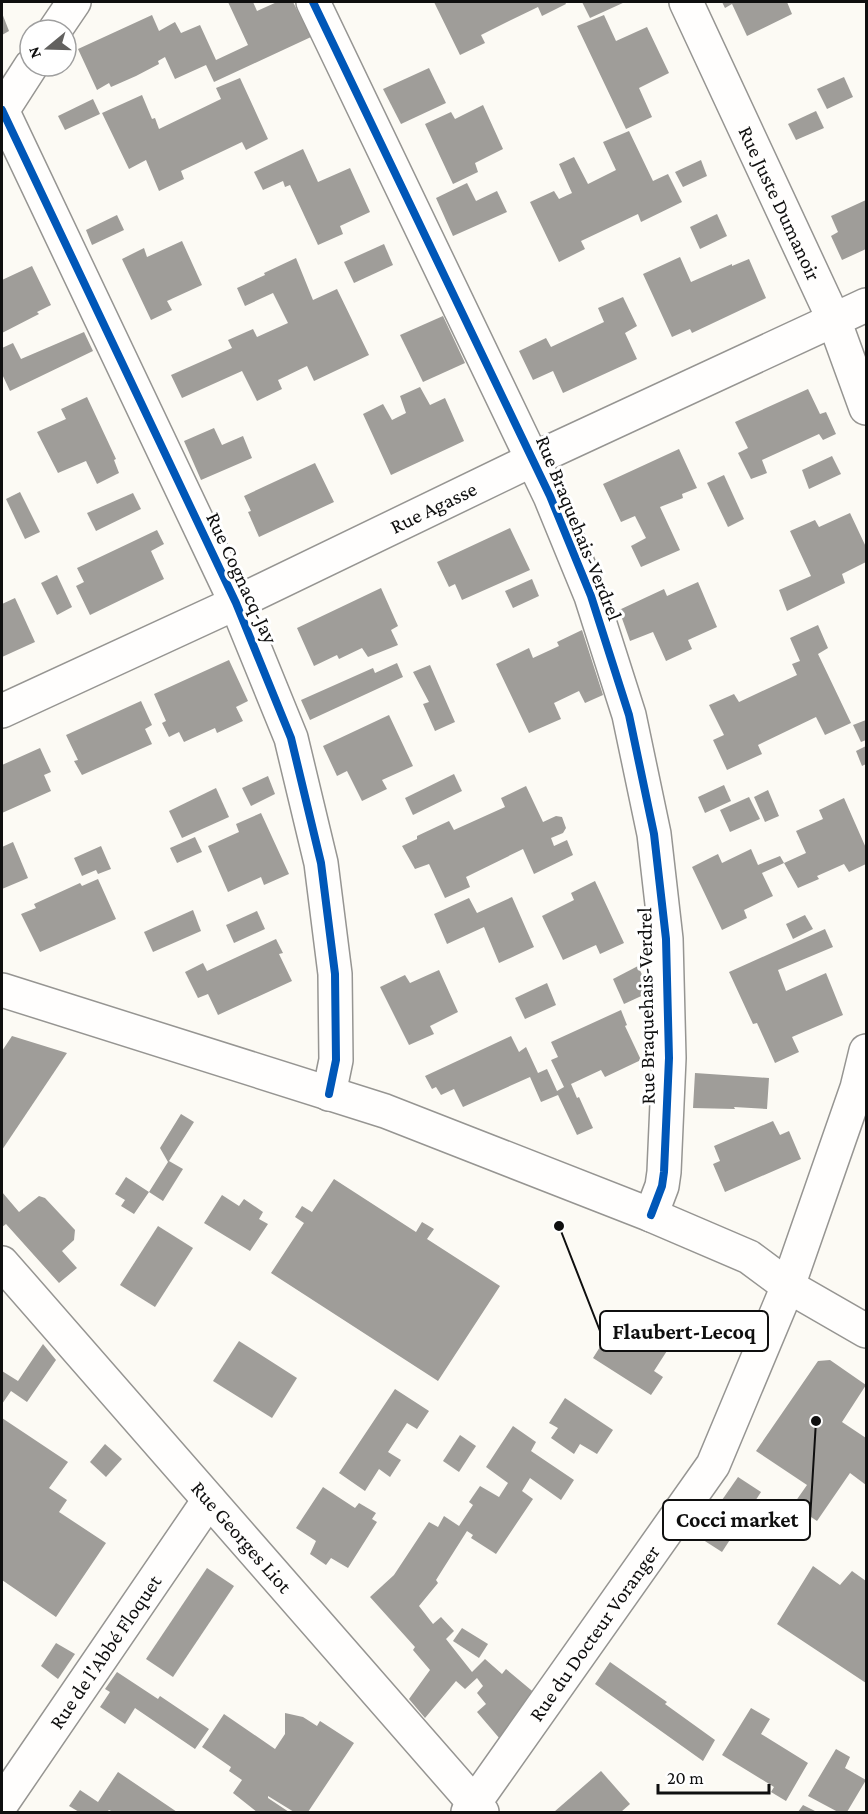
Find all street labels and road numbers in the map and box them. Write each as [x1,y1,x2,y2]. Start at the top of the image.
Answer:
street label: Rue Juste Dumanoir [733,122,826,285]
street label: Rue Braquehais-Verdrel [531,432,627,624]
street label: Rue Agasse [386,477,481,539]
street label: Rue Cognacq-Jay [201,509,283,648]
street label: Rue Braquehais-Verdrel [632,907,660,1105]
street label: Rue Georges Liot [186,1476,298,1599]
street label: Rue du Docteur Voranger [524,1540,665,1726]
street label: Rue de l'Abbé Floquet [44,1569,167,1733]

